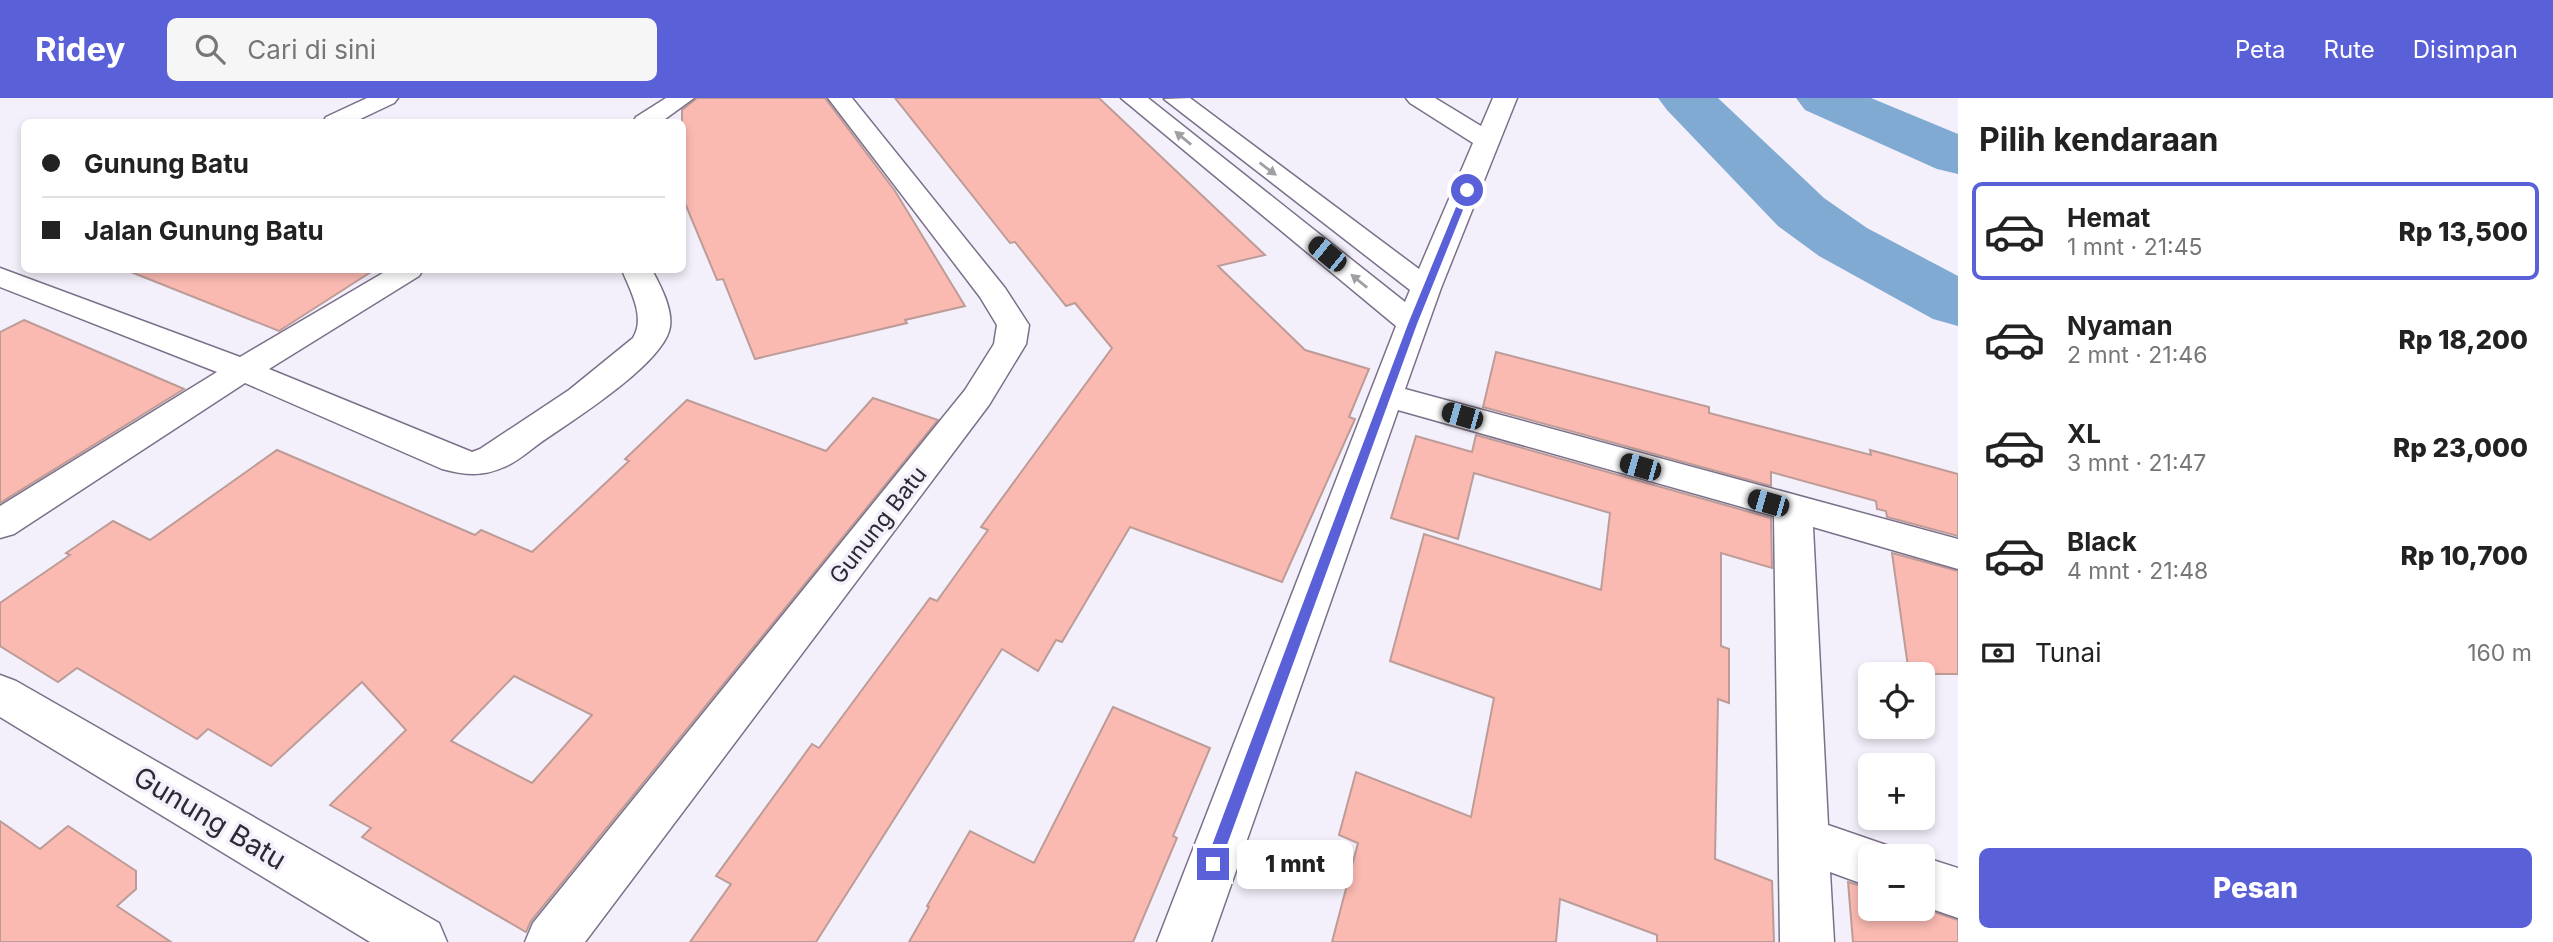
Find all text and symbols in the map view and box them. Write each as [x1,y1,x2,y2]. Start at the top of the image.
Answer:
search box [167,18,657,81]
text: Ridey [35,29,125,69]
icon: search [191,30,229,68]
text: Cari di sini [247,34,376,65]
text: Peta [2235,35,2286,64]
text: Rute [2324,35,2375,64]
text: Disimpan [2413,35,2518,64]
text: Pilih kendaraan [1979,120,2219,159]
one-way arrow [1174,131,1191,146]
text: Gunung Batu [84,148,249,179]
one-way arrow [1258,162,1276,177]
route start [1451,174,1483,206]
icon: car [1983,200,2046,263]
text: Hemat [2067,202,2150,233]
text: Jalan Gunung Batu [84,215,324,246]
text: Rp 13,500 [2398,216,2528,247]
car [1305,233,1350,275]
text: 1 mnt · 21:45 [2067,233,2203,261]
one-way arrow [1351,274,1368,289]
icon: car [1983,308,2046,371]
text: Nyaman [2067,310,2173,341]
text: Rp 18,200 [2399,324,2528,355]
text: 2 mnt · 21:46 [2067,341,2207,369]
car [1439,400,1486,432]
icon: car [1983,416,2046,479]
text: XL [2067,418,2101,449]
text: Rp 23,000 [2393,432,2528,463]
text: 3 mnt · 21:47 [2067,449,2206,477]
car [1617,451,1664,483]
street label: Gunung Batu [824,461,932,589]
car [1745,487,1792,519]
icon: car [1983,524,2046,587]
text: Black [2067,526,2137,557]
text: Rp 10,700 [2401,540,2528,571]
text: 4 mnt · 21:48 [2067,557,2208,585]
icon: cash [1979,634,2017,672]
text: Tunai [2035,637,2102,668]
text: 160 m [2467,639,2532,667]
map controls [1858,662,1935,921]
button: locate [1858,662,1935,739]
button: + [1858,753,1935,830]
street label: Gunung Batu [128,759,292,877]
callout: 1 mnt [1238,840,1353,888]
button: − [1858,844,1935,921]
route end [1197,848,1229,880]
button: Pesan [1979,848,2532,928]
text: 1 mnt [1265,850,1325,878]

